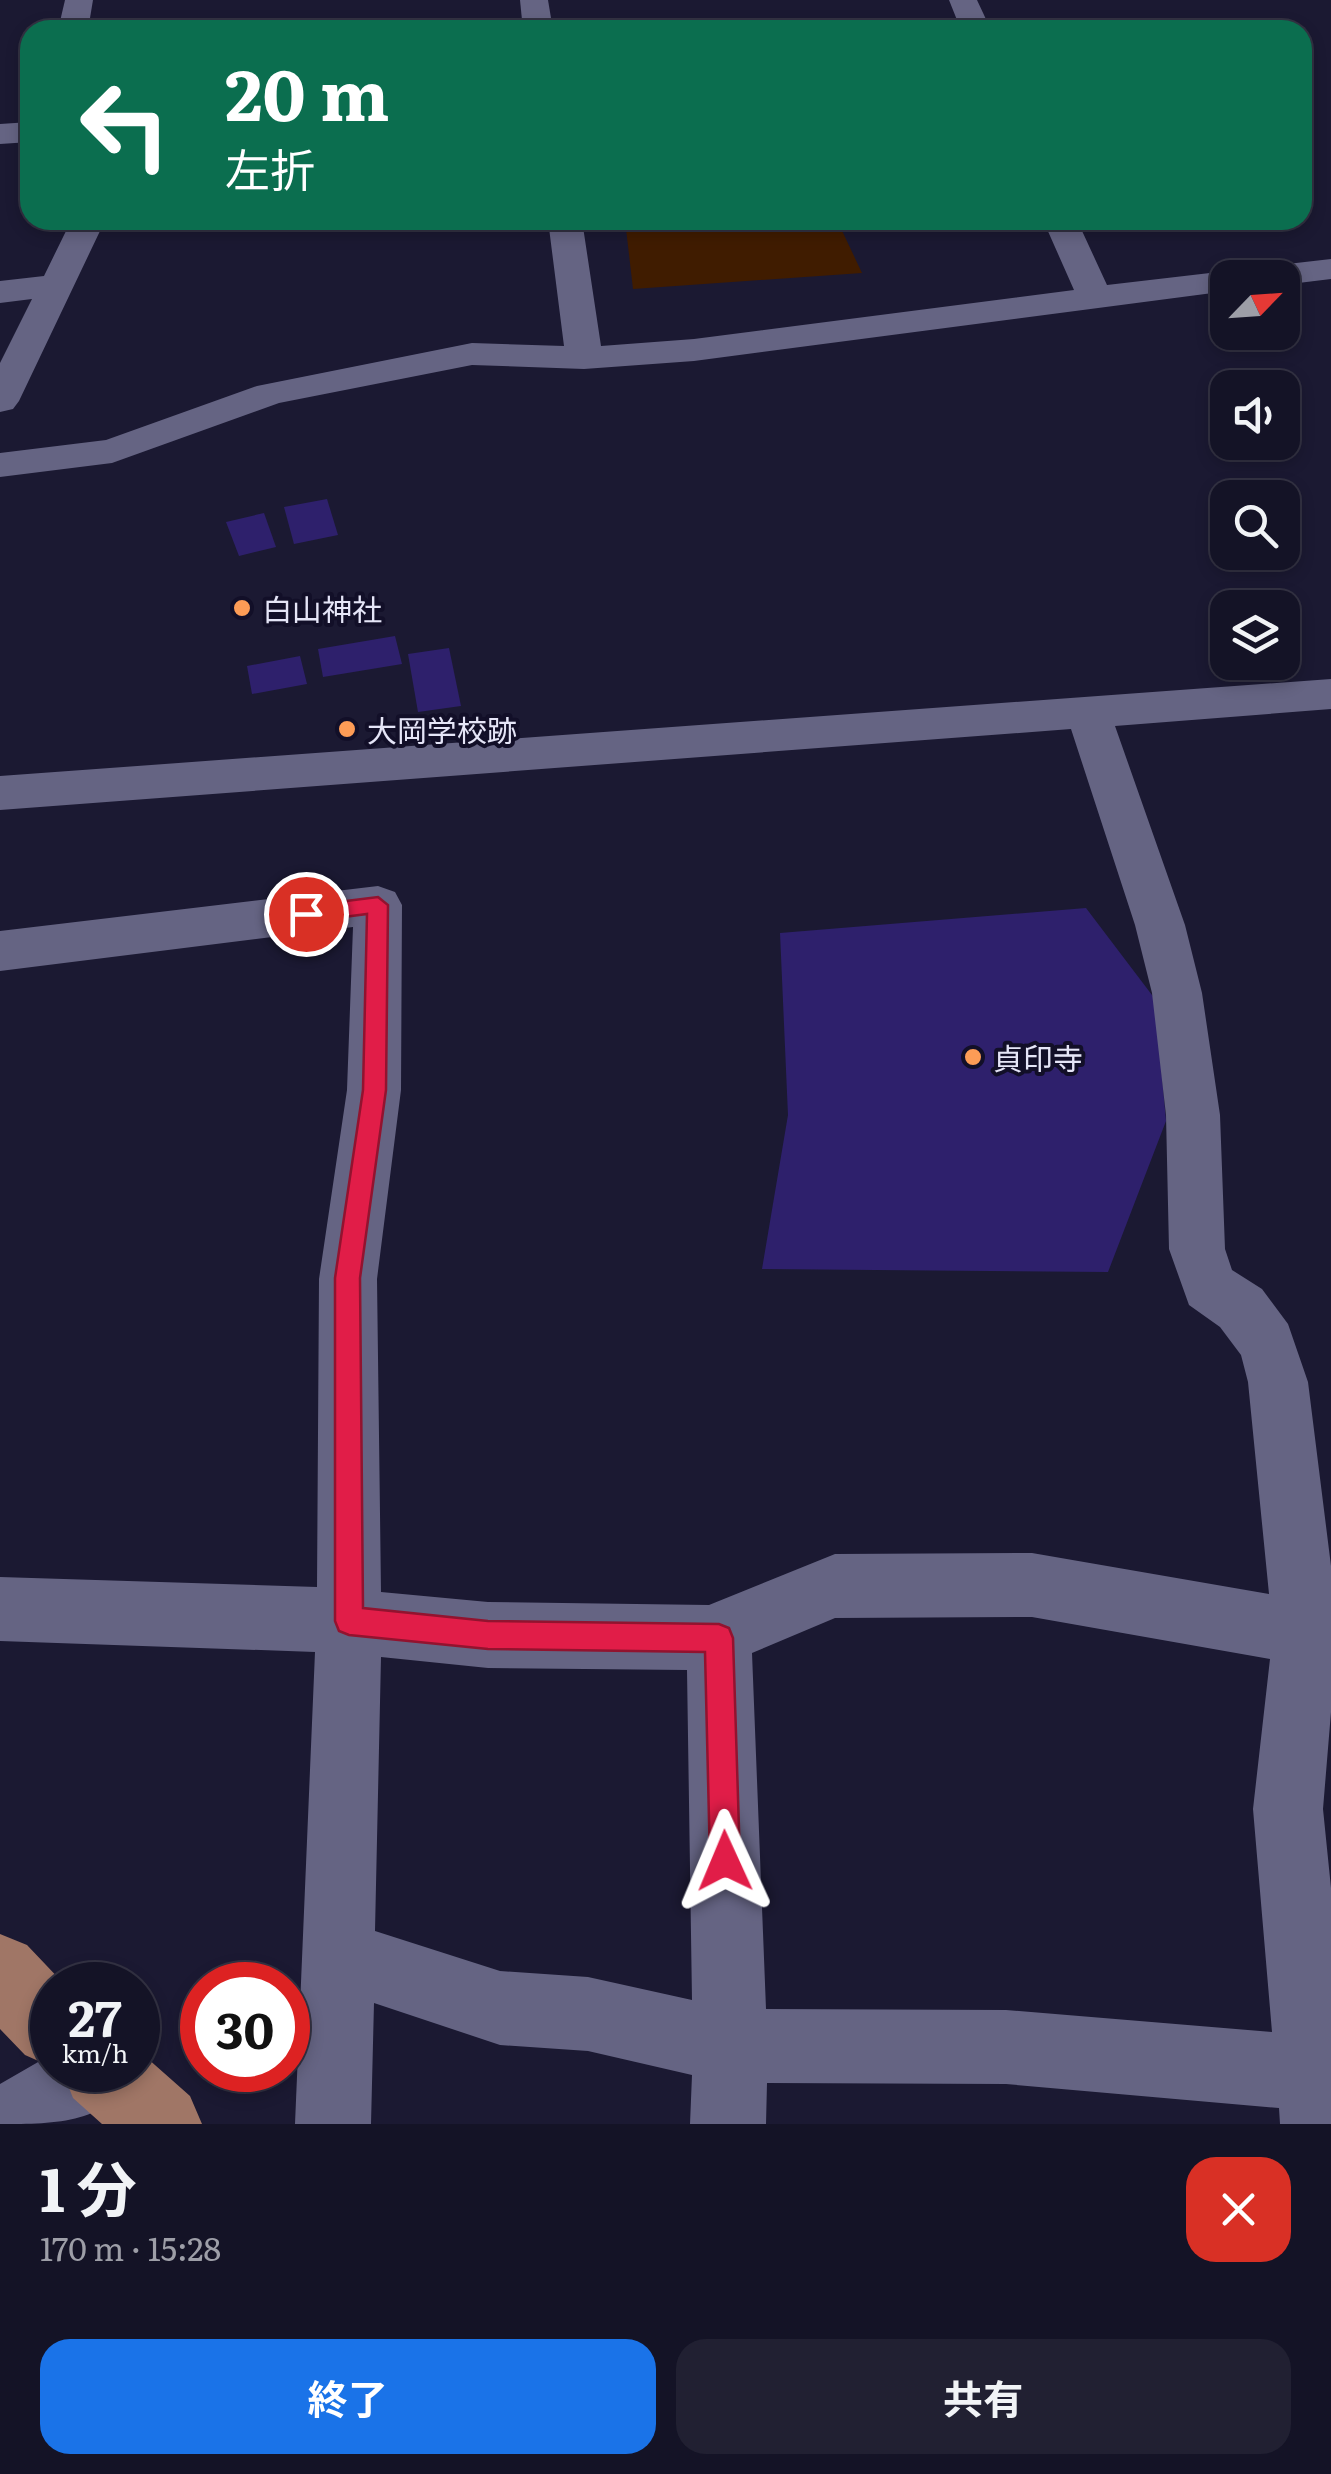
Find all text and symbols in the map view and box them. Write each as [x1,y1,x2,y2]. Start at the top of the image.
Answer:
text: 20 m [225,39,390,143]
icon: left [60,60,190,190]
text: 左折 [225,134,315,201]
north arrow [1210,260,1300,350]
map controls [1210,260,1300,680]
button: sound [1210,370,1300,460]
button: search [1210,480,1300,570]
place label: 白山神社 [262,586,382,630]
button: layers [1210,590,1300,680]
marker: 白山神社 [231,597,253,619]
place label: 大岡学校跡 [367,707,517,751]
marker: 大岡学校跡 [336,718,358,740]
pin [264,872,349,957]
icon: arrive [279,887,334,942]
place label: 貞印寺 [993,1035,1083,1079]
marker: 貞印寺 [962,1046,984,1068]
position arrow [673,1809,777,1913]
speed limit sign: 30 [180,1962,310,2092]
text: 27 [68,1978,122,2052]
text: km/h [62,2034,128,2071]
text: 1 分 [40,2141,137,2230]
button: close [1186,2157,1291,2262]
text: 170 m · 15:28 [40,2223,221,2271]
button: 終了 [40,2339,656,2454]
button: 共有 [676,2339,1291,2454]

